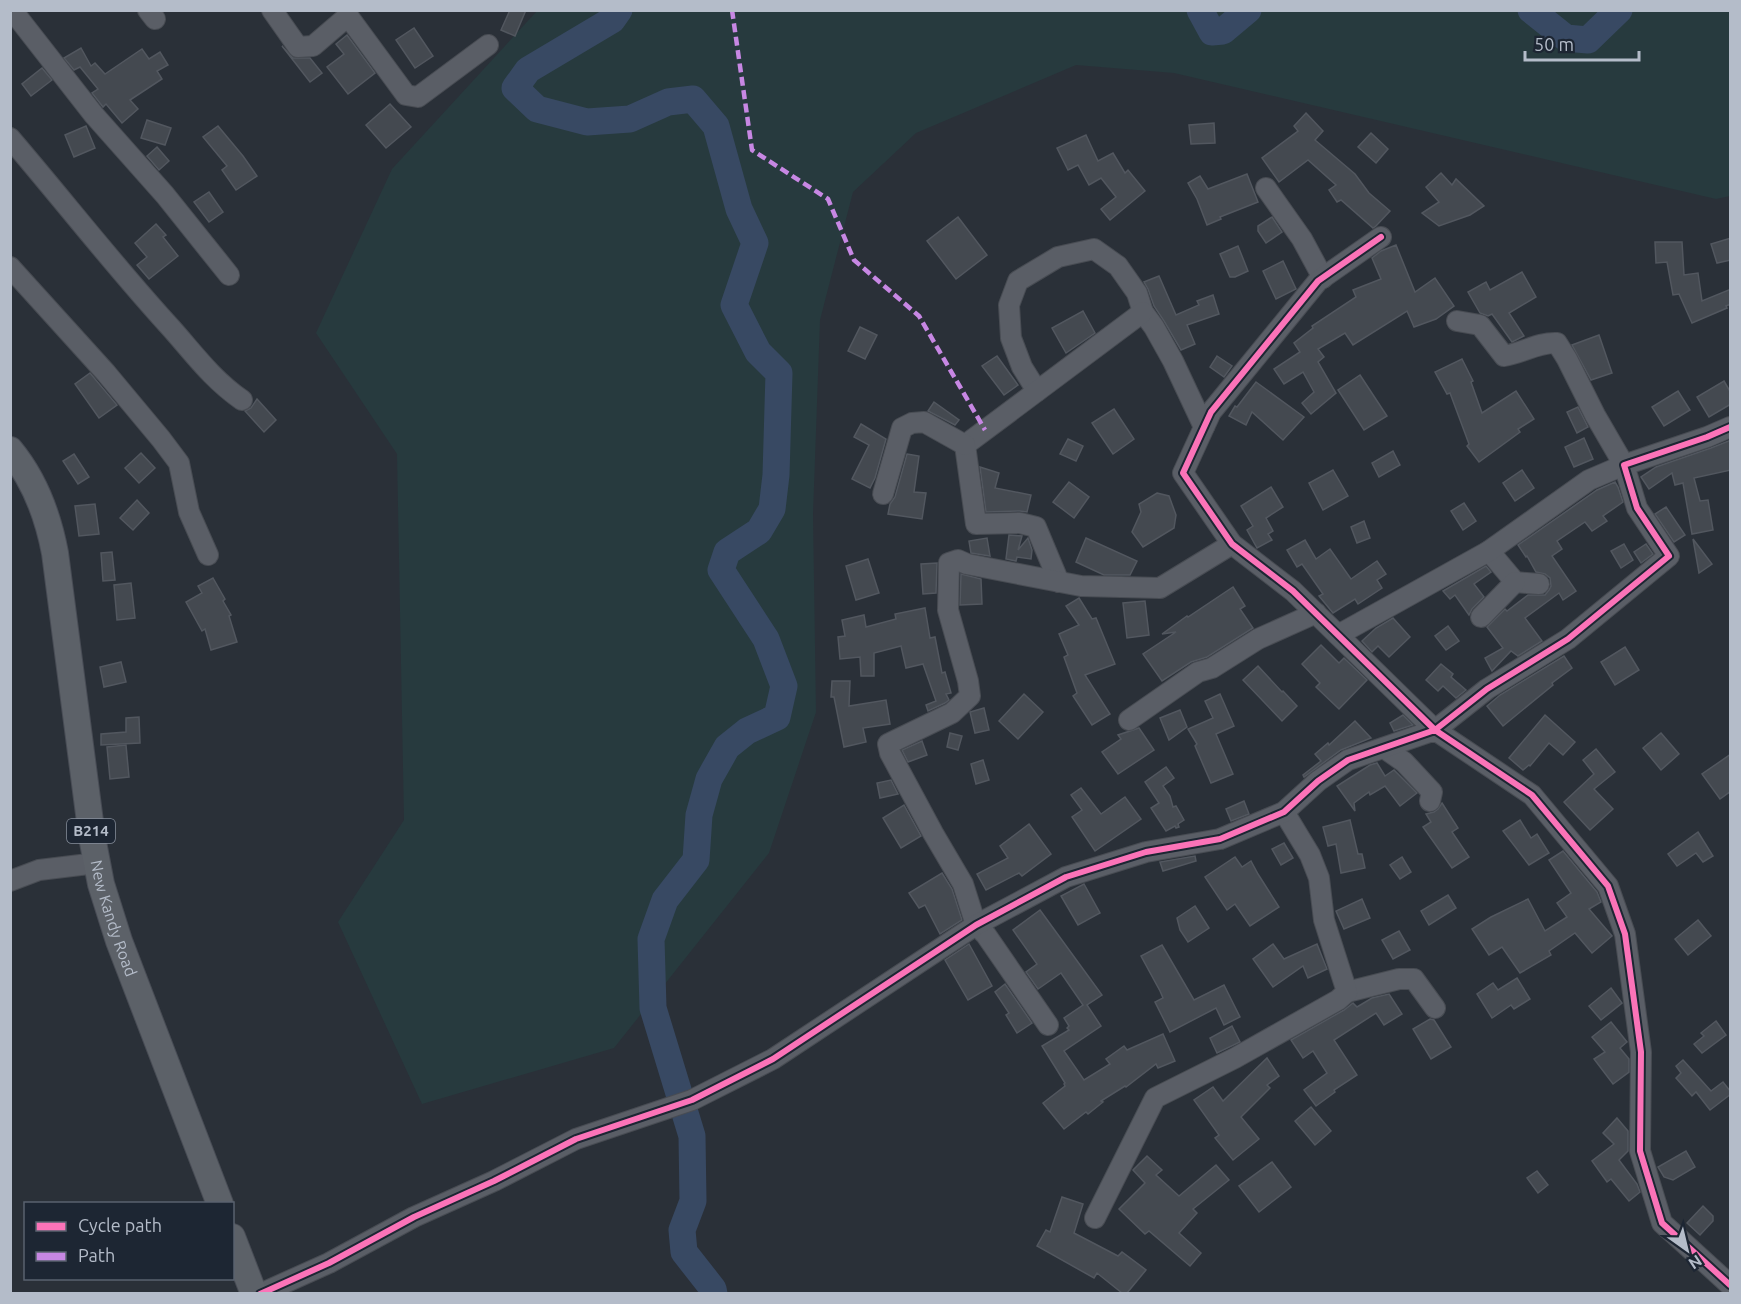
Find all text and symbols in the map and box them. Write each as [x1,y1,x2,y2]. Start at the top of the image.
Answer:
scale bar [1525,24,1639,62]
text: 50 m [1534,34,1574,54]
road number: B214 [67,819,115,843]
street label: New Kandy Road [88,858,141,979]
legend [24,1202,234,1280]
text: Cycle path [78,1215,162,1235]
north arrow [1657,1220,1717,1280]
text: Path [78,1245,115,1265]
text: N [1685,1252,1705,1273]

